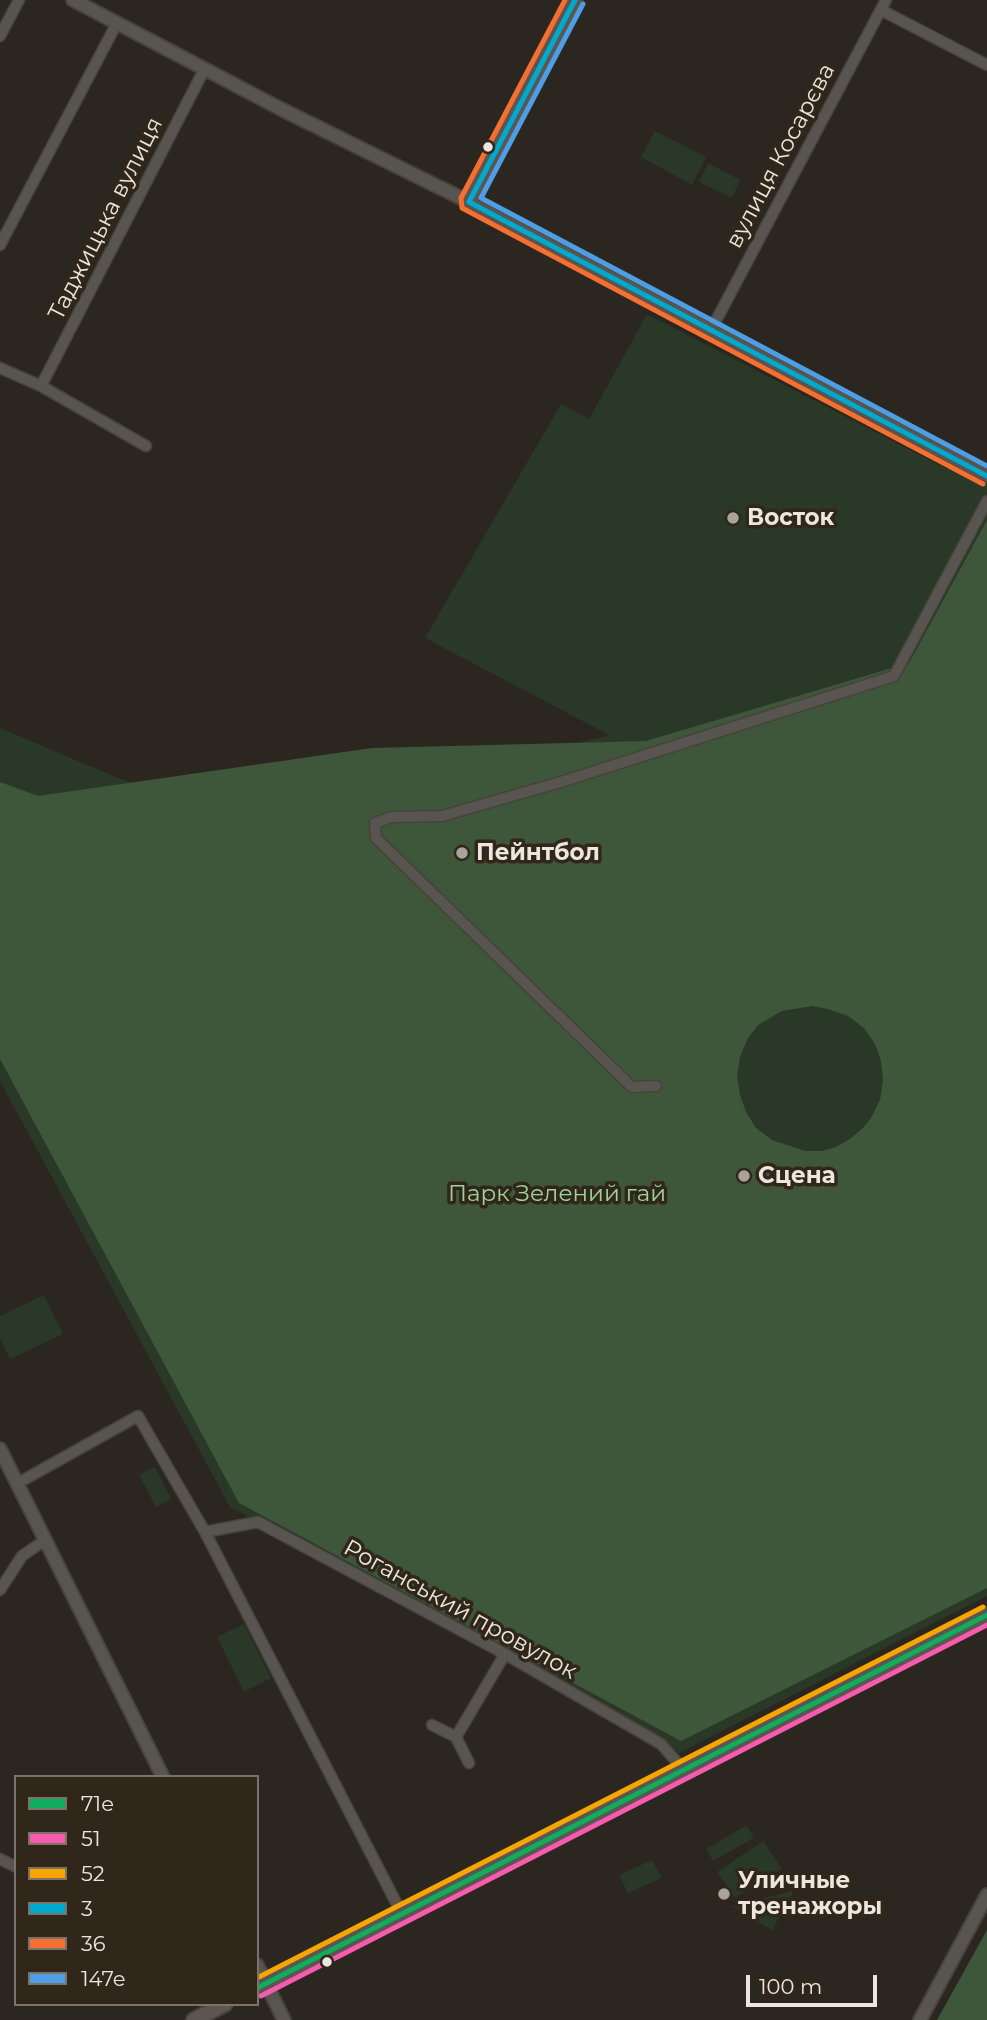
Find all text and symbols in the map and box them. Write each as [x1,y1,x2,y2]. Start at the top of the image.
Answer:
street label: вулиця Косарєва [721,59,841,253]
street label: Таджицька вулиця [43,113,169,325]
unlabelled marker [481,140,495,154]
place label: Восток [747,504,834,532]
marker: Восток [725,510,741,526]
place label: Пейнтбол [476,839,600,867]
marker: Пейнтбол [454,845,470,861]
place label: Сцена [758,1162,836,1190]
marker: Сцена [736,1168,752,1184]
park label: Парк Зелений гай [448,1180,666,1208]
street label: Роганський провулок [339,1534,581,1686]
legend [14,1775,259,2006]
text: 71е [81,1791,114,1816]
text: 51 [81,1826,100,1851]
text: 52 [81,1861,105,1886]
place label: Уличные тренажоры [738,1867,882,1921]
marker: Уличные тренажоры [716,1886,732,1902]
text: 3 [81,1896,93,1921]
text: 36 [81,1931,106,1956]
unlabelled marker [320,1955,334,1969]
scale bar [749,1960,880,2004]
text: 147е [81,1966,126,1991]
text: 100 m [759,1974,822,1999]

